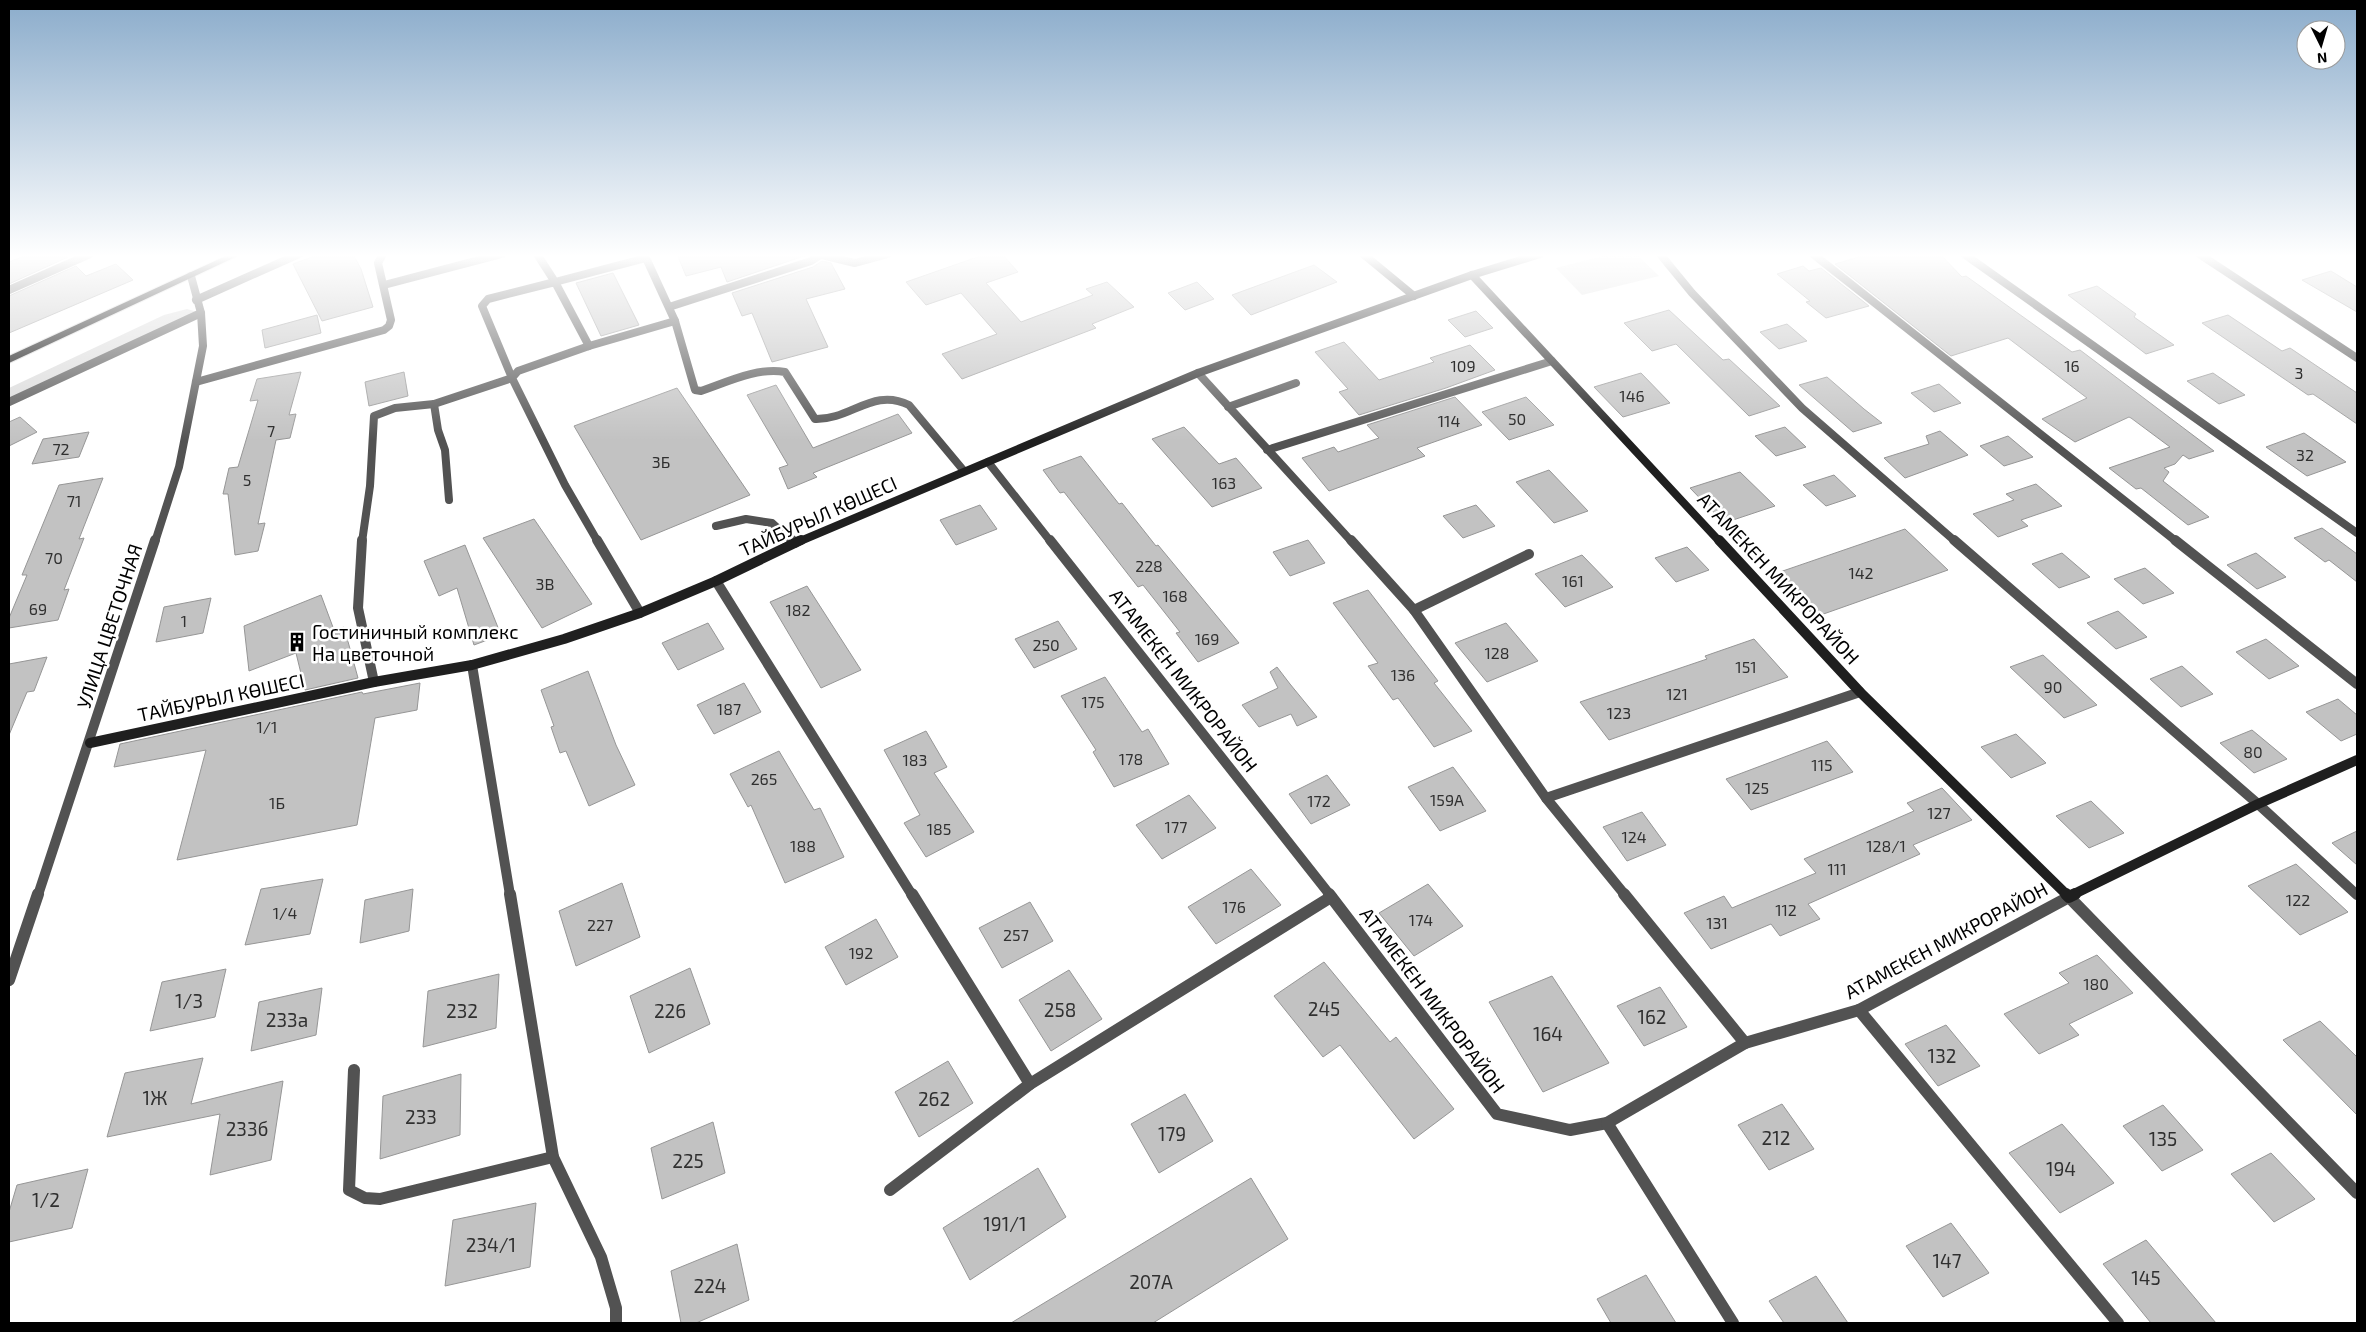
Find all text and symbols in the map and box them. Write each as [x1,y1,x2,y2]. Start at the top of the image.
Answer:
north arrow [2296,20,2346,70]
text: N [2316,50,2328,67]
house number: 109 [1450,356,1476,375]
house number: 16 [2064,356,2080,375]
house number: 3 [2295,363,2303,382]
house number: 146 [1619,386,1645,405]
house number: 50 [1508,409,1526,428]
house number: 114 [1438,411,1460,430]
house number: 7 [267,421,275,440]
house number: 72 [52,439,70,458]
house number: 32 [2296,445,2314,464]
house number: 3Б [652,452,670,471]
house number: 5 [243,470,251,489]
street label: ТАЙБУРЫЛ КӨШЕСІ [736,471,900,561]
house number: 163 [1212,473,1236,492]
street label: АТАМЕКЕН МИКРОРАЙОН [1693,487,1865,669]
house number: 71 [67,491,81,510]
street label: УЛИЦА ЦВЕТОЧНАЯ [72,541,146,711]
house number: 70 [45,548,63,567]
house number: 228 [1135,556,1163,575]
house number: 142 [1848,563,1874,582]
house number: 161 [1562,571,1584,590]
house number: 3В [536,574,554,593]
street label: АТАМЕКЕН МИКРОРАЙОН [1105,584,1263,776]
house number: 168 [1162,586,1188,605]
house number: 69 [29,599,47,618]
house number: 182 [785,600,811,619]
house number: 1 [181,611,187,630]
place label: Гостиничный комплекс На цветочной [312,620,518,665]
house number: 169 [1195,629,1219,648]
building icon: Гостиничный комплекс На цветочной [286,631,308,653]
house number: 250 [1032,635,1060,654]
house number: 128 [1484,643,1510,662]
house number: 151 [1735,657,1757,676]
house number: 136 [1391,665,1415,684]
street label: ТАЙБУРЫЛ КӨШЕСІ [136,668,306,726]
house number: 90 [2044,677,2062,696]
house number: 121 [1666,684,1688,703]
house number: 175 [1081,692,1105,711]
house number: 187 [717,699,741,718]
house number: 123 [1607,703,1631,722]
house number: 1/1 [256,717,278,736]
house number: 80 [2243,742,2263,761]
house number: 178 [1119,749,1143,768]
house number: 183 [903,750,927,769]
house number: 115 [1811,755,1833,774]
house number: 265 [751,769,777,788]
house number: 125 [1745,778,1769,797]
house number: 159А [1430,790,1464,809]
house number: 172 [1307,791,1331,810]
house number: 1Б [269,793,285,812]
house number: 127 [1927,803,1951,822]
house number: 177 [1165,817,1187,836]
house number: 185 [927,819,951,838]
house number: 124 [1621,827,1647,846]
house number: 188 [790,836,816,855]
house number: 128/1 [1866,836,1906,855]
house number: 111 [1827,859,1847,878]
street label: АТАМЕКЕН МИКРОРАЙОН [1841,877,2051,1003]
house number: 122 [2286,890,2310,909]
house number: 176 [1222,897,1246,916]
house number: 112 [1775,900,1797,919]
house number: 1/4 [273,903,297,922]
street label: АТАМЕКЕН МИКРОРАЙОН [1356,903,1510,1097]
house number: 174 [1409,910,1433,929]
house number: 131 [1706,913,1728,932]
house number: 227 [587,915,613,934]
house number: 257 [1003,925,1029,944]
house number: 192 [849,943,873,962]
house number: 180 [2083,974,2109,993]
house number: 1/3 [175,989,203,1012]
house number: 245 [1308,997,1340,1020]
house number: 258 [1044,998,1076,1021]
house number: 232 [446,999,478,1022]
house number: 226 [654,999,686,1022]
house number: 162 [1637,1005,1667,1028]
house number: 233а [266,1008,308,1031]
house number: 164 [1533,1022,1563,1045]
house number: 132 [1928,1044,1956,1067]
house number: 1Ж [143,1086,167,1109]
house number: 262 [918,1087,950,1110]
house number: 233 [405,1105,437,1128]
house number: 233б [226,1117,268,1140]
house number: 179 [1158,1122,1186,1145]
house number: 212 [1762,1126,1790,1149]
house number: 135 [2149,1127,2177,1150]
house number: 225 [672,1149,704,1172]
house number: 194 [2046,1157,2076,1180]
house number: 1/2 [32,1188,60,1211]
house number: 191/1 [983,1212,1027,1235]
house number: 234/1 [466,1233,516,1256]
house number: 147 [1933,1249,1962,1272]
house number: 145 [2131,1266,2161,1289]
house number: 207А [1129,1270,1173,1293]
house number: 224 [693,1274,727,1297]

